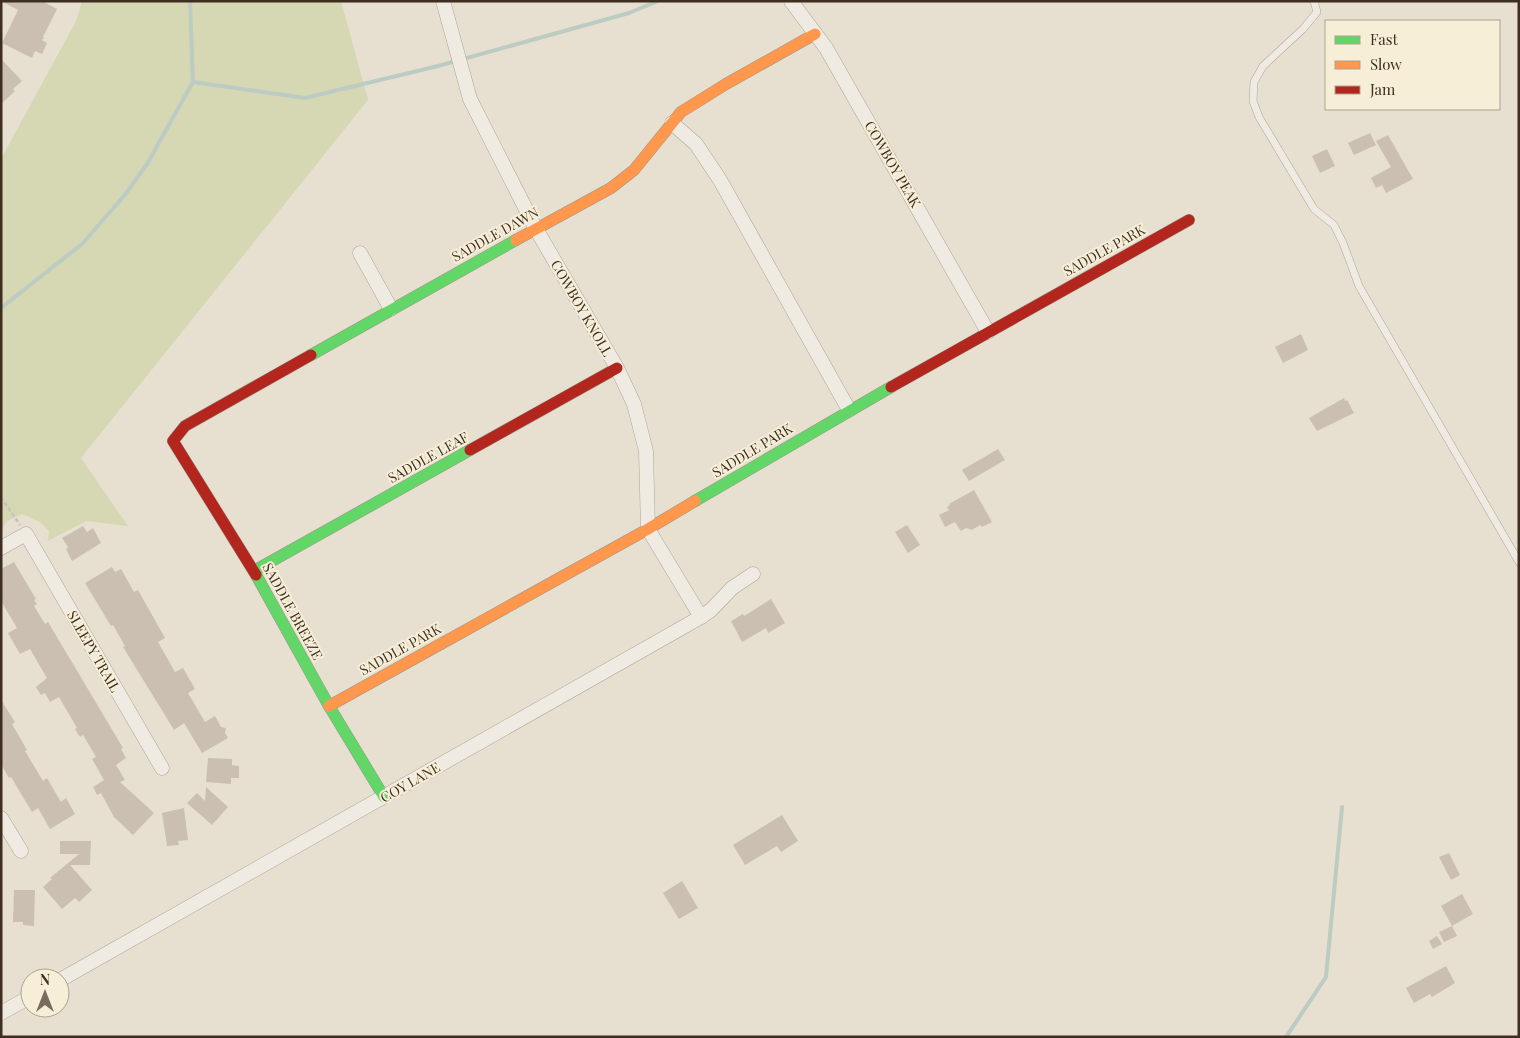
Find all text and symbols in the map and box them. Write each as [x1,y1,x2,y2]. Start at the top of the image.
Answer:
legend [1325,20,1500,110]
text: Fast [1370,29,1399,49]
text: Slow [1370,54,1402,74]
text: Jam [1369,79,1396,99]
street label: COWBOY PEAK [860,117,926,212]
street label: SADDLE DAWN [448,202,542,266]
street label: SADDLE PARK [1060,219,1149,280]
street label: COWBOY KNOLL [547,256,617,360]
street label: SADDLE PARK [708,418,796,481]
street label: SADDLE LEAF [384,427,472,487]
street label: SADDLE BREEZE [259,559,327,663]
street label: SLEEPY TRAIL [63,607,125,695]
street label: SADDLE PARK [356,618,445,679]
street label: COY LANE [377,757,443,807]
north arrow [20,968,70,1018]
text: N [40,970,50,989]

